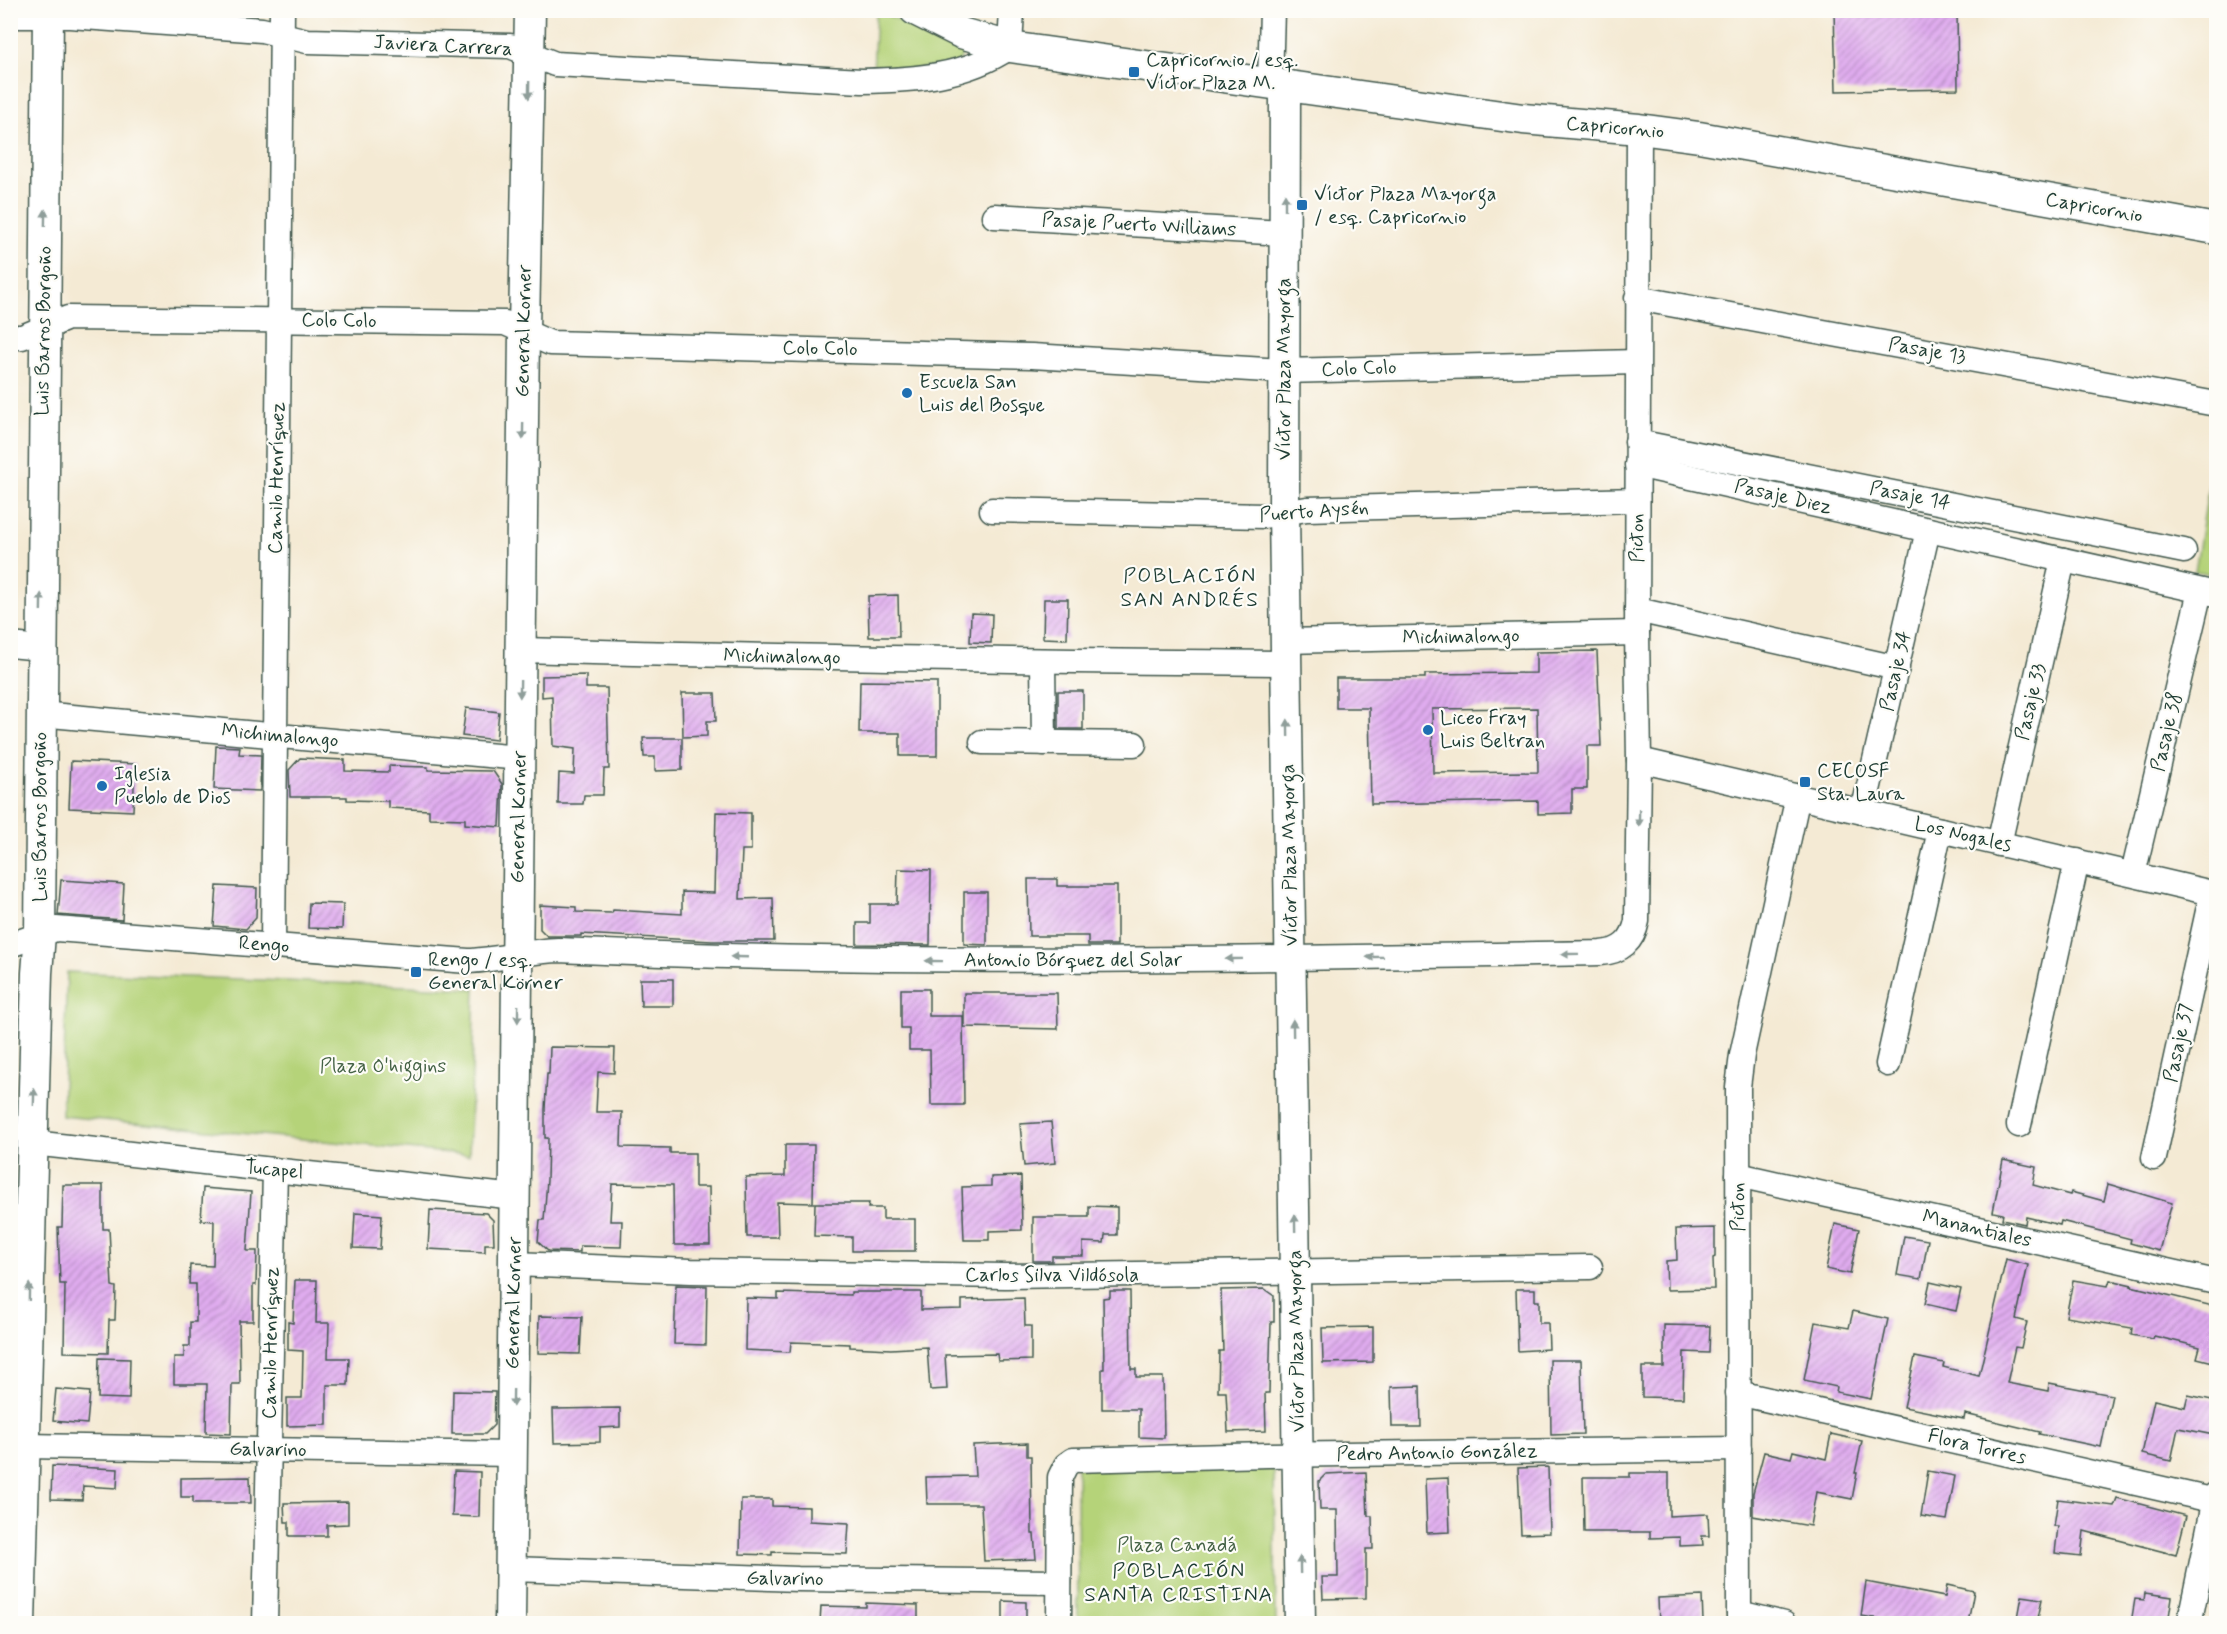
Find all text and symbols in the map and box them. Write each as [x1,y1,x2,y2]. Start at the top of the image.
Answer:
street label: Javiera Carrera [373,29,513,63]
place label: Capricornio / esq. Víctor Plaza M. [1146,47,1298,97]
marker: Capricornio / esq. Víctor Plaza M. [1127,65,1141,79]
one-way arrow [524,80,534,99]
street label: Capricornio [1565,110,1665,146]
place label: Víctor Plaza Mayorga / esq. Capricornio [1314,181,1497,231]
street label: Capricornio [2043,186,2145,230]
one-way arrow [1280,192,1290,211]
marker: Víctor Plaza Mayorga / esq. Capricornio [1295,198,1309,212]
street label: Pasaje Puerto Williams [1041,206,1237,244]
one-way arrow [40,209,50,228]
street label: Luis Barros Borgoño [29,246,59,416]
street label: General Korner [509,264,539,398]
street label: Víctor Plaza Mayorga [1271,278,1300,460]
street label: Colo Colo [301,307,377,335]
street label: Pasaje 13 [1886,331,1968,371]
street label: Colo Colo [782,335,858,363]
street label: Colo Colo [1321,354,1397,384]
place label: Escuela San Luis del Bosque [919,369,1045,419]
marker: Escuela San Luis del Bosque [900,386,914,400]
street label: Camilo Henríquez [262,401,292,554]
one-way arrow [518,421,528,440]
street label: Pasaje Diez [1732,473,1834,521]
street label: Pasaje 14 [1867,475,1953,517]
street label: Puerto Aysén [1258,495,1370,529]
street label: Picton [1624,513,1651,563]
district label: POBLACIÓN SAN ANDRÉS [1121,562,1259,614]
one-way arrow [36,593,46,612]
street label: Michimalongo [1402,622,1520,652]
street label: Pasaje 34 [1874,628,1918,714]
street label: Michimalongo [723,642,841,672]
street label: Pasaje 33 [2009,661,2053,743]
one-way arrow [515,679,525,698]
street label: Pasaje 38 [2145,690,2189,774]
place label: Liceo Fray Luis Beltran [1440,705,1545,755]
street label: Michimalongo [220,717,340,755]
one-way arrow [1283,719,1292,738]
marker: Liceo Fray Luis Beltran [1421,723,1435,737]
street label: Luis Barros Borgoño [27,732,54,902]
street label: General Korner [504,750,534,884]
place label: CECOSF Sta. Laura [1817,758,1906,808]
place label: Iglesia Pueblo de Dios [114,761,231,811]
street label: Víctor Plaza Mayorga [1275,763,1307,947]
marker: CECOSF Sta. Laura [1798,775,1812,789]
marker: Iglesia Pueblo de Dios [95,779,109,793]
one-way arrow [1634,809,1643,828]
street label: Los Nogales [1912,811,2014,859]
street label: Rengo [238,930,290,961]
place label: Rengo / esq. General Körner [428,947,563,997]
street label: Antonio Bórquez del Solar [964,947,1183,974]
one-way arrow [1560,949,1579,959]
one-way arrow [729,952,748,961]
one-way arrow [1365,952,1384,962]
one-way arrow [1224,954,1243,964]
one-way arrow [924,956,943,965]
marker: Rengo / esq. General Körner [409,965,423,979]
street label: Pasaje 37 [2157,1001,2201,1085]
one-way arrow [513,1004,523,1023]
one-way arrow [1288,1019,1298,1038]
park label: Plaza O'higgins [320,1053,446,1082]
one-way arrow [29,1088,38,1107]
street label: Tucapel [243,1153,305,1187]
street label: Picton [1725,1182,1752,1232]
street label: Manantiales [1920,1203,2034,1255]
one-way arrow [1290,1214,1300,1233]
street label: General Korner [499,1236,529,1370]
street label: Víctor Plaza Mayorga [1282,1249,1314,1433]
street label: Carlos Silva Vildósola [965,1262,1139,1289]
street label: Camilo Henríquez [256,1266,286,1419]
one-way arrow [24,1283,34,1302]
one-way arrow [508,1388,517,1407]
street label: Flora Torres [1925,1423,2029,1471]
street label: Galvarino [229,1436,307,1464]
street label: Pedro Antonio González [1336,1438,1538,1468]
park label: Plaza Canadá [1117,1532,1237,1559]
one-way arrow [1295,1556,1304,1575]
district label: POBLACIÓN SANTA CRISTINA [1084,1557,1274,1609]
street label: Galvarino [746,1565,824,1593]

